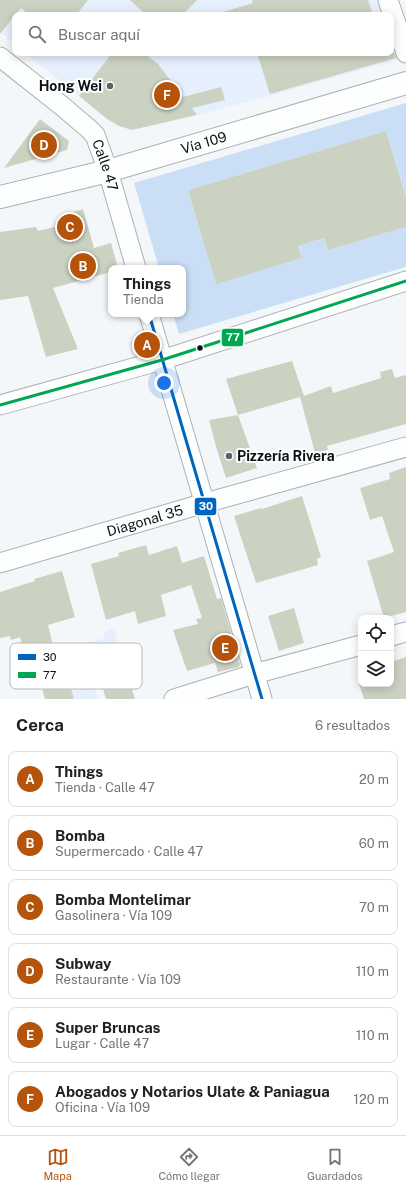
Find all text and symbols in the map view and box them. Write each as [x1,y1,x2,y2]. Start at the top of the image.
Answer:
search box [12,12,394,56]
icon: search [26,23,48,45]
text: Buscar aquí [58,26,140,43]
place label: Hong Wei [39,78,102,94]
pin: F [154,80,180,110]
marker: Hong Wei [105,81,115,91]
street label: Vía 109 [179,128,229,157]
pin: D [31,130,57,160]
street label: Calle 47 [89,137,121,193]
pin: C [57,212,83,242]
pin: B [70,251,96,281]
popup [108,265,186,317]
text: Things [123,275,171,292]
text: Tienda [123,292,164,307]
line badge: 77 [221,328,244,347]
pin: A [134,330,160,360]
text: 77 [226,331,240,343]
unlabelled marker [195,343,205,353]
your location [154,373,174,393]
place label: Pizzería Rivera [237,448,335,464]
marker: Pizzería Rivera [224,451,234,461]
line badge: 30 [194,497,217,516]
text: 30 [199,500,213,512]
street label: Diagonal 35 [105,502,185,539]
map controls [358,615,394,687]
button: locate [358,615,394,651]
pin: E [212,633,238,663]
legend [10,643,142,689]
text: 30 [43,651,57,663]
button: layers [358,651,394,687]
text: 77 [43,669,57,681]
text: Cerca [16,715,64,735]
text: 6 resultados [315,718,390,733]
text: Things [55,763,103,780]
text: A [25,772,35,787]
text: 20 m [359,772,389,787]
text: Tienda · Calle 47 [55,780,155,795]
text: Bomba [55,827,105,844]
text: B [26,836,34,851]
text: 60 m [359,836,389,851]
text: Supermercado · Calle 47 [55,844,203,859]
text: Bomba Montelimar [55,891,191,908]
text: C [25,900,35,915]
text: 70 m [359,900,389,915]
text: Gasolinera · Vía 109 [55,908,172,923]
text: Subway [55,955,112,972]
text: D [25,964,35,979]
text: 110 m [356,964,389,979]
text: Restaurante · Vía 109 [55,972,181,987]
text: Super Bruncas [55,1019,160,1036]
text: E [26,1028,34,1043]
text: 110 m [356,1028,389,1043]
text: Lugar · Calle 47 [55,1036,149,1051]
text: Abogados y Notarios Ulate & Paniagua [55,1083,330,1100]
text: F [26,1092,34,1107]
text: 120 m [354,1092,389,1107]
text: Oficina · Vía 109 [55,1100,150,1115]
tab: Mapa [43,1146,72,1182]
tab: Cómo llegar [159,1146,220,1182]
tab: Guardados [307,1146,363,1182]

